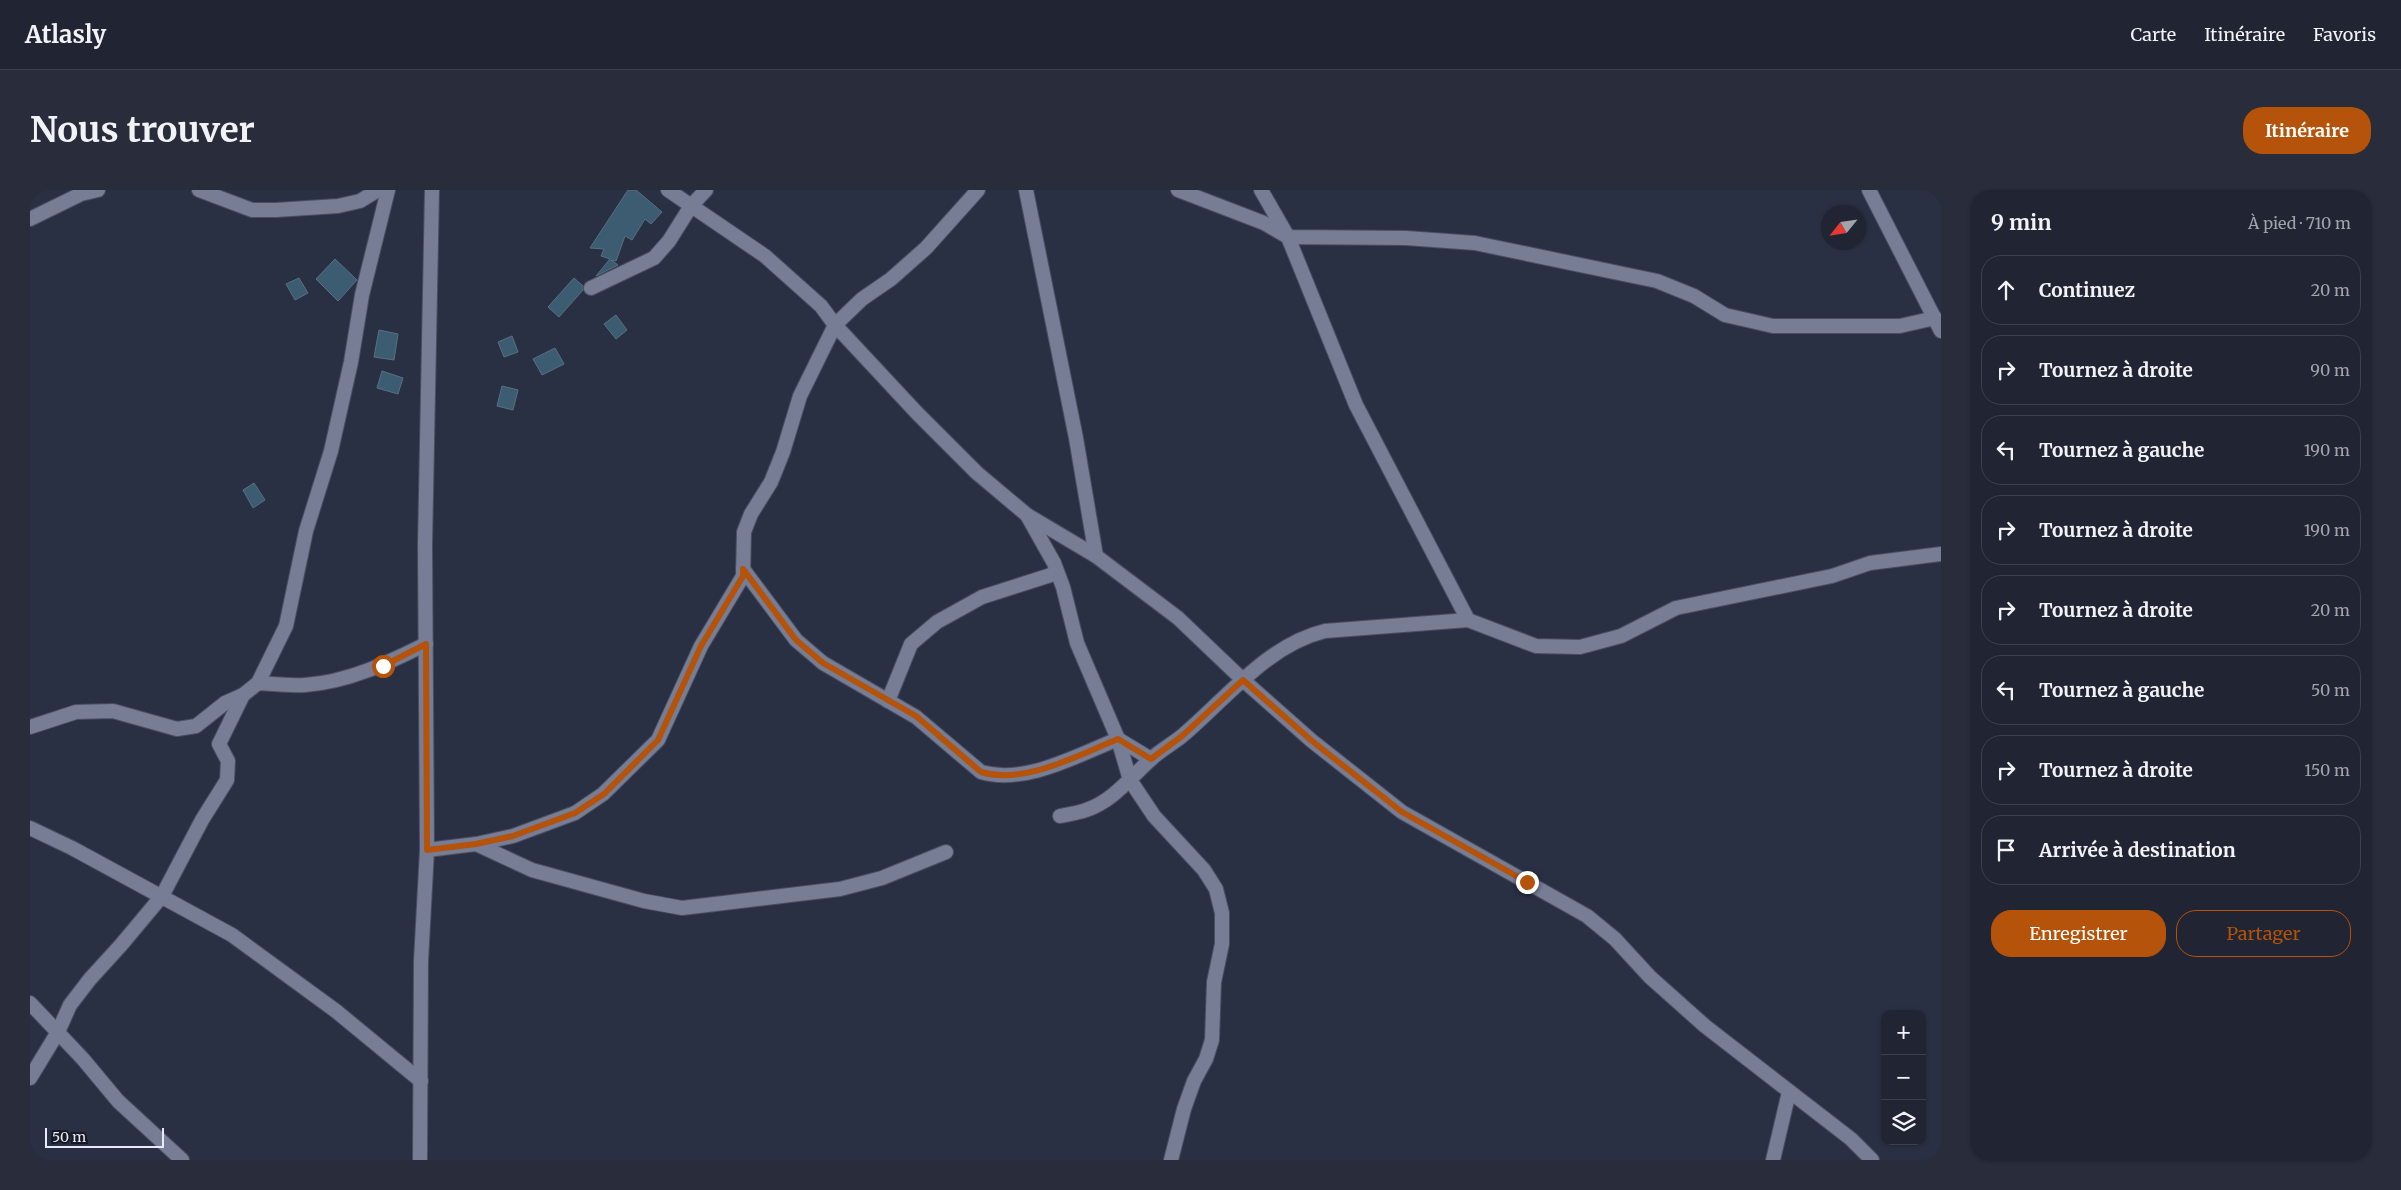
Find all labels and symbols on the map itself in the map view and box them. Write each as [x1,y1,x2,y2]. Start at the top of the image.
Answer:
north arrow [1821,205,1866,250]
route start [372,655,395,678]
route end [1516,871,1539,894]
scale bar [45,1125,164,1148]

